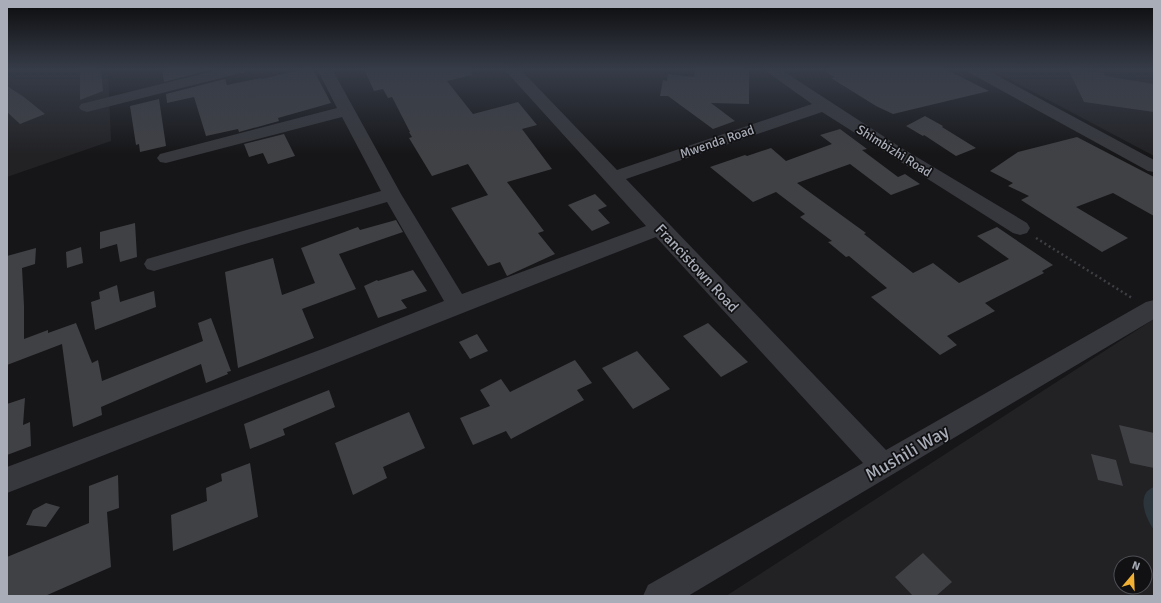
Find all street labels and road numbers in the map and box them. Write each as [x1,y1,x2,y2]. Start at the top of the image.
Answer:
street label: Mwenda Road [678,122,756,162]
street label: Shimbizhi Road [853,122,935,181]
street label: Francistown Road [652,220,742,316]
street label: Mushili Way [861,420,953,486]

